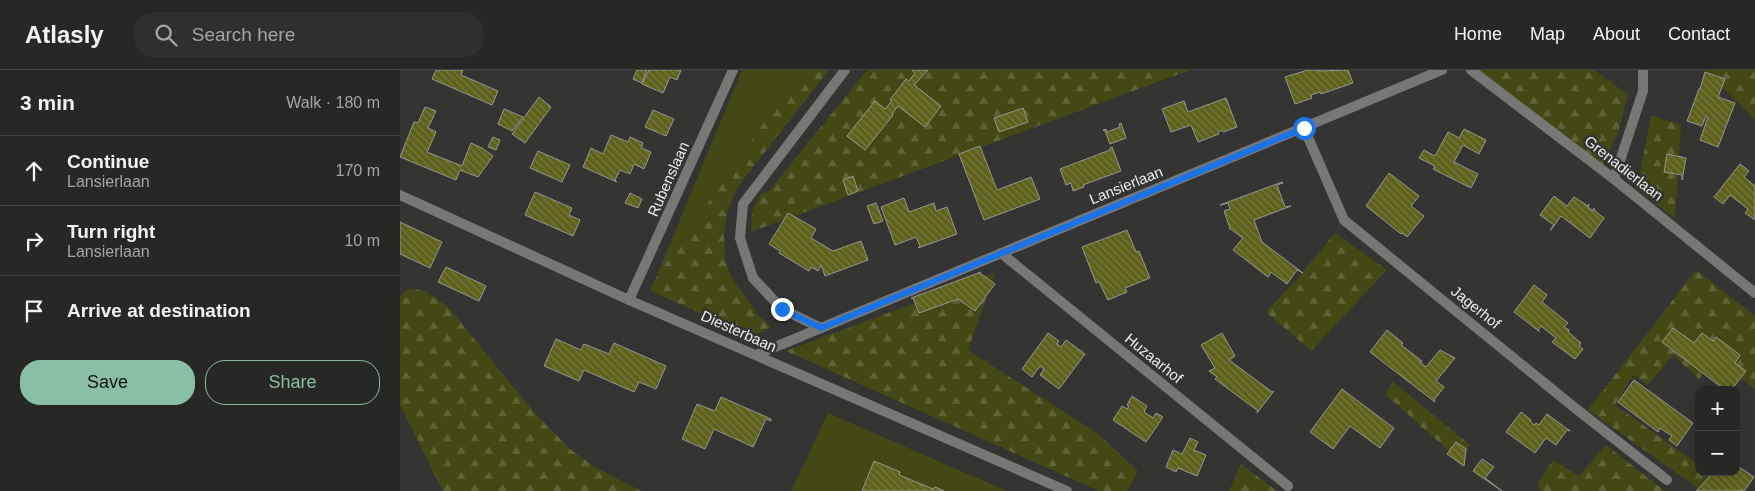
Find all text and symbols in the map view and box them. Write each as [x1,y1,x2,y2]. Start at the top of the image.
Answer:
search box [134,12,484,57]
text: Atlasly [25,21,104,48]
icon: search [152,21,180,49]
text: Search here [192,24,295,45]
text: Home [1454,24,1502,44]
text: Map [1530,24,1565,44]
text: About [1593,24,1640,44]
text: Contact [1668,24,1730,44]
text: 3 min [20,91,75,114]
text: Walk · 180 m [286,94,380,111]
route start [1293,117,1316,140]
street label: Grenadierlaan [1581,132,1667,204]
street label: Rubenslaan [644,139,692,219]
text: Continue [67,151,149,172]
icon: ahead [20,157,48,185]
text: 170 m [336,162,380,179]
street label: Lansierlaan [1087,163,1165,207]
text: Lansierlaan [67,173,150,190]
text: Turn right [67,221,155,242]
icon: right [20,227,48,255]
text: 10 m [344,232,380,249]
text: Lansierlaan [67,243,150,260]
street label: Jagerhof [1448,282,1505,332]
icon: arrive [20,297,48,325]
route end [771,298,794,321]
text: Arrive at destination [67,300,251,321]
street label: Diesterbaan [699,307,779,355]
street label: Huzaarhof [1122,330,1187,387]
button: Save [20,360,195,405]
button: Share [205,360,380,405]
map controls [1695,386,1740,476]
button: + [1695,386,1740,431]
button: − [1695,431,1740,476]

